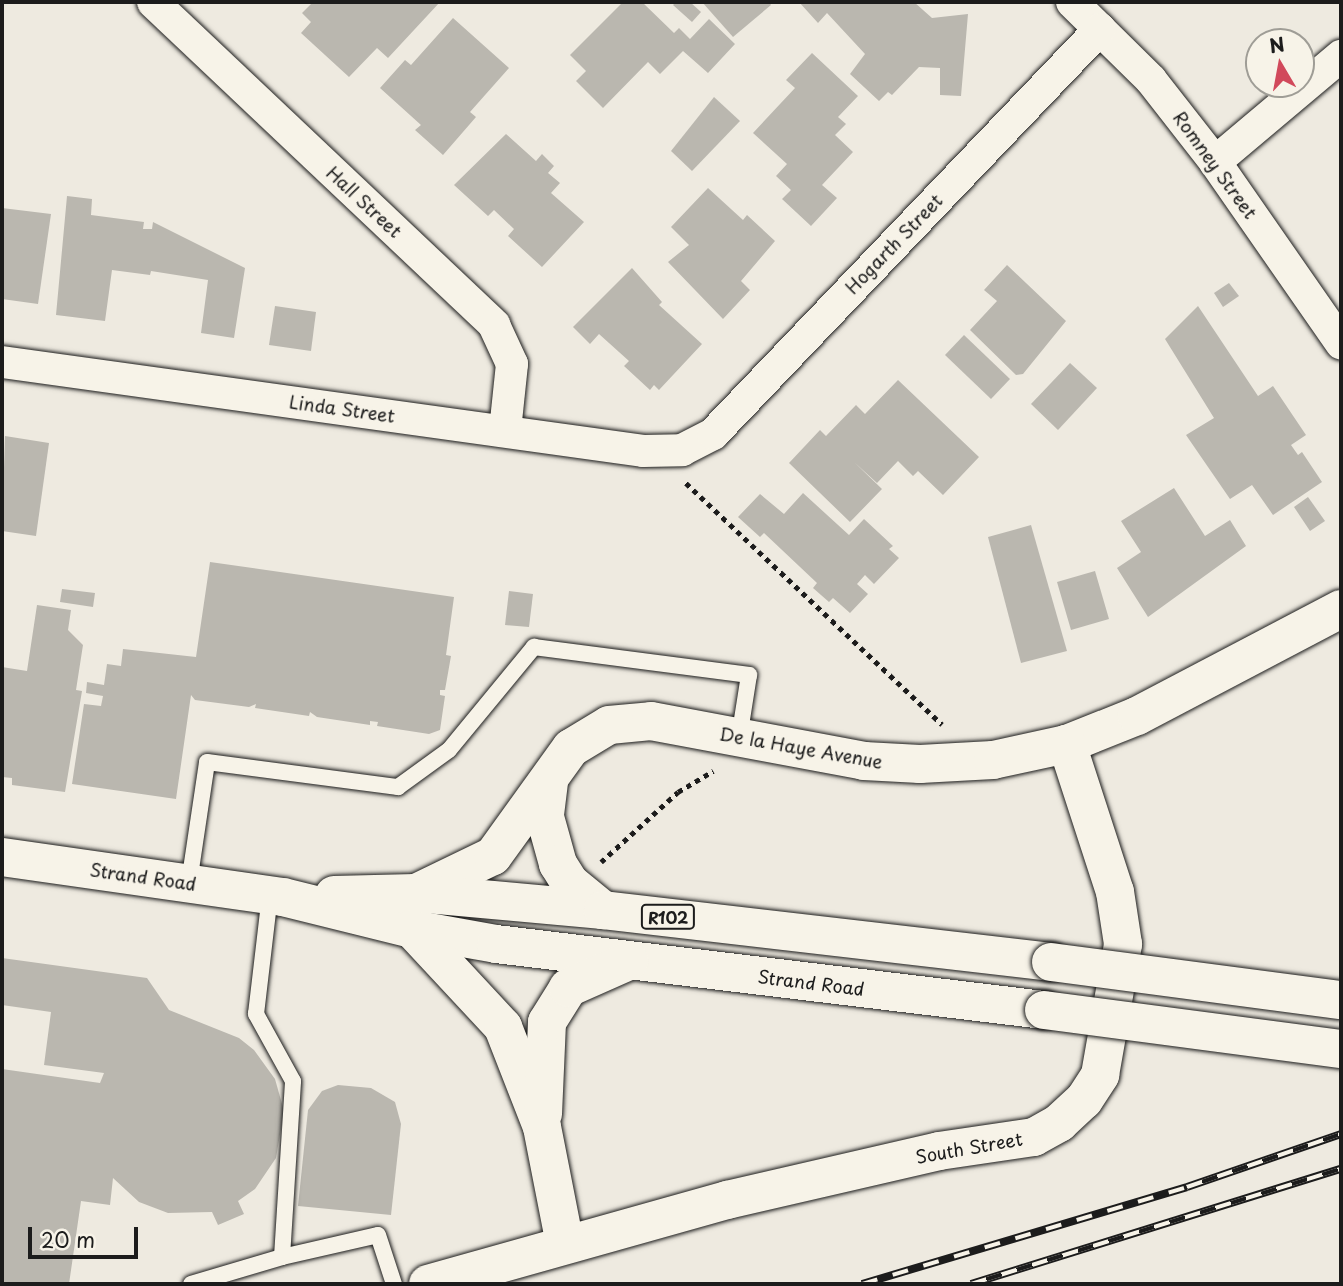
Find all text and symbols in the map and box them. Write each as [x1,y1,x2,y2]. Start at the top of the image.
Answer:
north arrow [1245,28,1315,98]
text: N [1267,29,1287,59]
street label: Romney Street [1169,107,1261,223]
street label: Hall Street [322,162,406,242]
street label: Hogarth Street [841,189,947,299]
street label: Linda Street [288,391,396,427]
street label: De la Haye Avenue [718,723,884,773]
street label: Strand Road [88,859,198,895]
road number: R102 [640,904,696,930]
street label: Strand Road [756,966,866,1000]
street label: South Street [913,1128,1025,1168]
scale bar [32,1212,142,1256]
text: 20 m [41,1223,95,1255]

